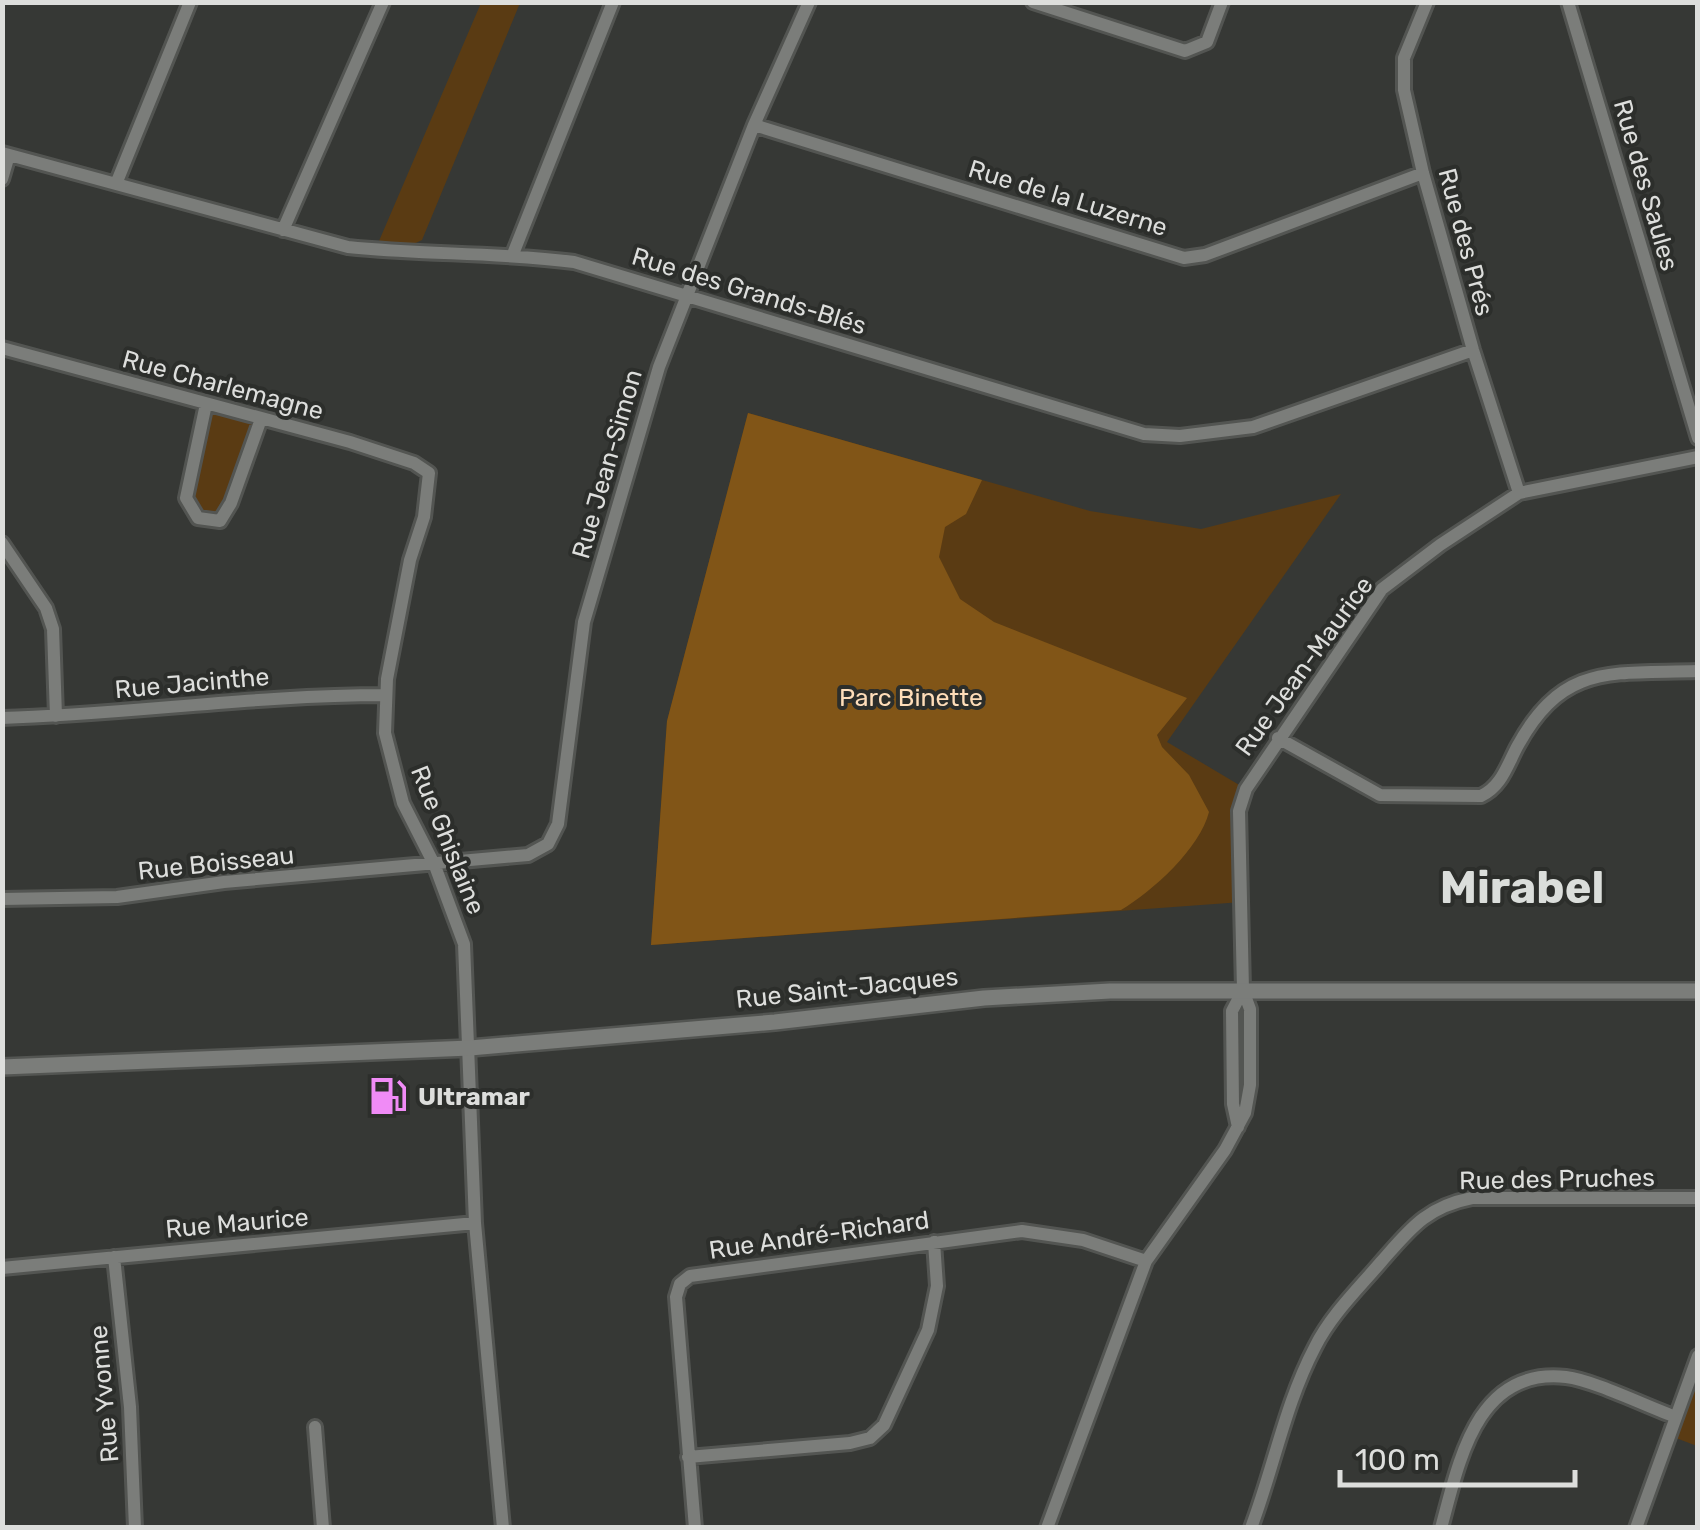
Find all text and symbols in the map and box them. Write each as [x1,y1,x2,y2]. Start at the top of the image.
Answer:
street label: Rue des Saules [1608,96,1684,274]
street label: Rue de la Luzerne [965,154,1171,242]
street label: Rue des Prés [1432,165,1500,319]
street label: Rue des Grands-Blés [628,242,870,340]
street label: Rue Charlemagne [119,344,327,426]
street label: Rue Jean-Simon [566,366,648,562]
street label: Rue Jean-Maurice [1229,571,1379,761]
street label: Rue Jacinthe [114,662,270,704]
park label: Parc Binette [839,683,983,712]
street label: Rue Ghislaine [405,761,491,919]
street label: Rue Boisseau [136,840,296,886]
district label: Mirabel [1440,861,1604,914]
street label: Rue Saint-Jacques [734,962,960,1014]
fuel station icon: Ultramar [367,1075,409,1117]
place label: Ultramar [418,1082,530,1111]
street label: Rue des Pruches [1459,1163,1655,1195]
street label: Rue Maurice [164,1202,310,1244]
street label: Rue André-Richard [707,1205,931,1265]
street label: Rue Yvonne [84,1324,124,1464]
scale bar [1340,1425,1575,1487]
text: 100 m [1355,1442,1440,1478]

